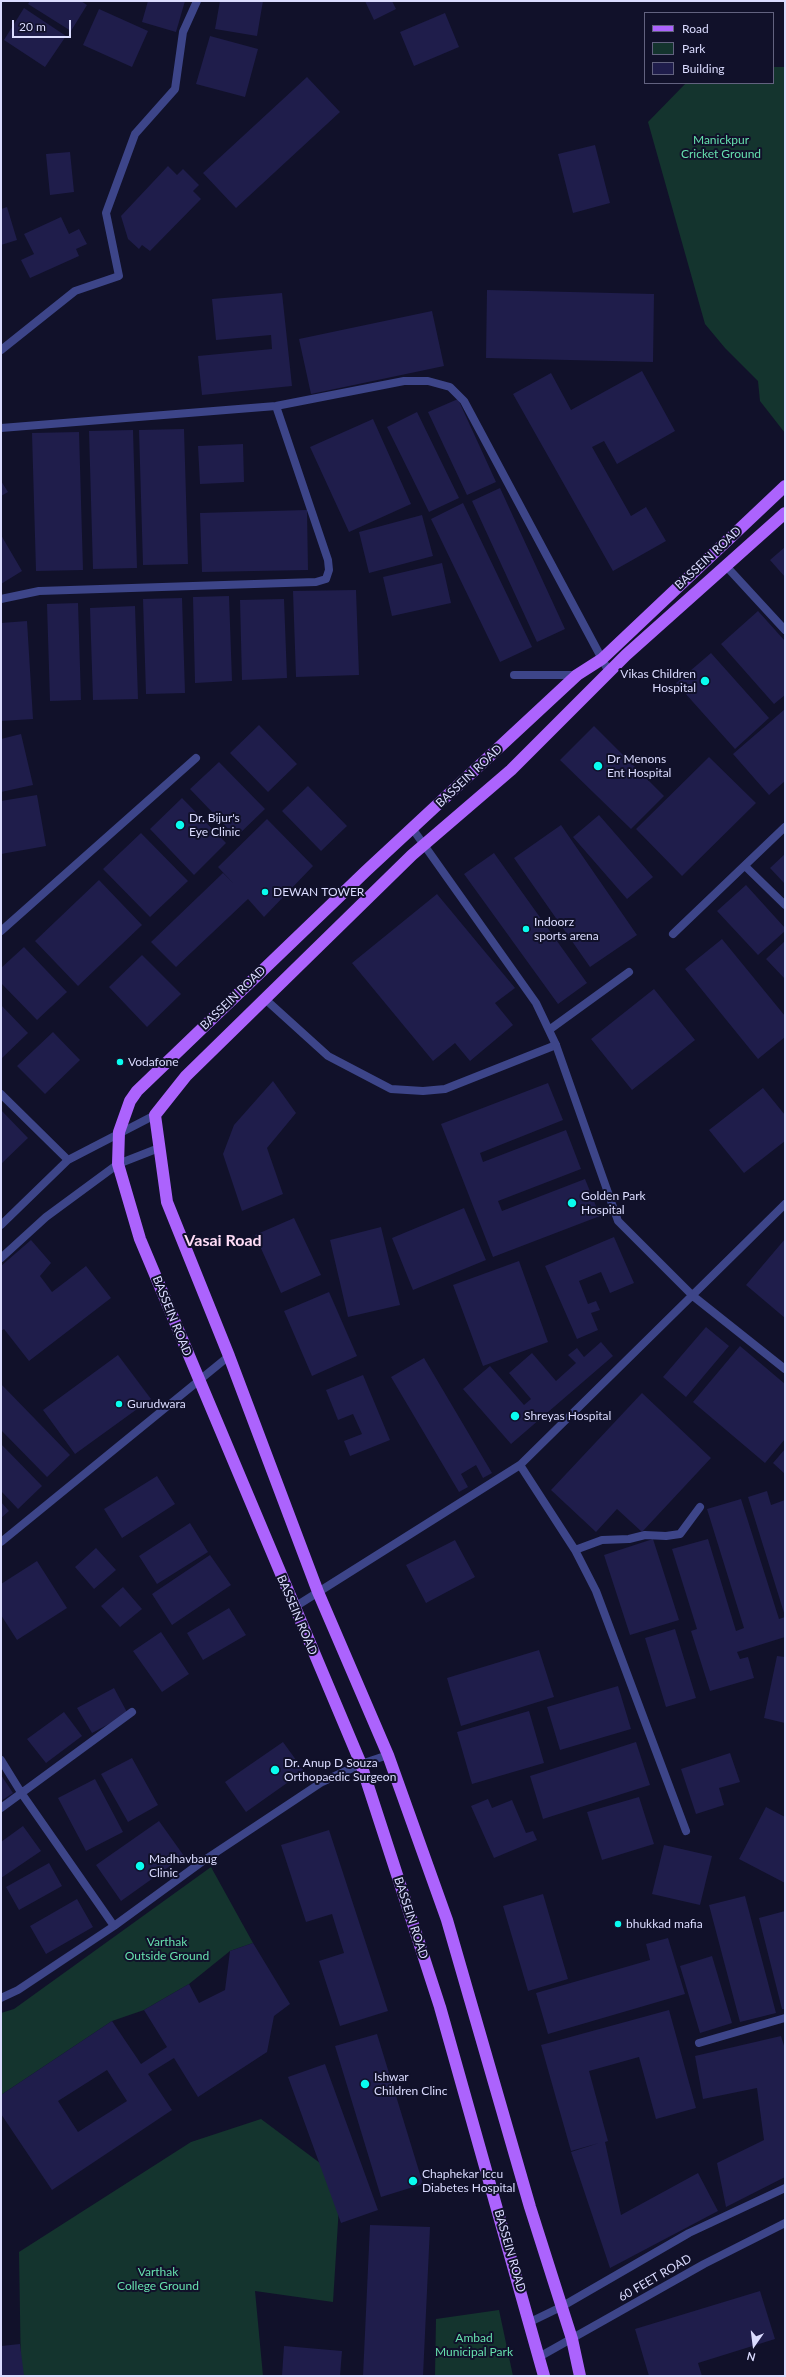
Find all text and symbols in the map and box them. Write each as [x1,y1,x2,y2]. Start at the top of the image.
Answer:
scale bar [14,12,73,38]
legend [644,12,774,84]
text: 20 m [19,19,46,34]
text: Road [682,21,709,36]
text: Park [682,41,705,56]
text: Building [682,61,725,76]
park label: Manickpur Cricket Ground [681,133,761,161]
street label: BASSEIN ROAD [672,524,744,592]
place label: Vikas Children Hospital [620,667,696,695]
marker: Vikas Children Hospital [699,675,711,687]
street label: BASSEIN ROAD [433,742,505,810]
place label: Dr Menons Ent Hospital [607,752,671,780]
marker: Dr Menons Ent Hospital [592,760,604,772]
place label: Dr. Bijur's Eye Clinic [189,811,240,839]
marker: Dr. Bijur's Eye Clinic [174,819,186,831]
place label: DEWAN TOWER [273,885,364,899]
marker: DEWAN TOWER [260,887,270,897]
place label: Indoorz sports arena [534,915,599,943]
marker: Indoorz sports arena [521,924,531,934]
street label: BASSEIN ROAD [197,963,269,1033]
place label: Vodafone [128,1055,178,1069]
marker: Vodafone [115,1057,125,1067]
place label: Golden Park Hospital [581,1189,646,1217]
marker: Golden Park Hospital [566,1197,578,1209]
district label: Vasai Road [184,1231,262,1251]
street label: BASSEIN ROAD [149,1274,195,1358]
place label: Gurudwara [127,1397,186,1411]
marker: Gurudwara [114,1399,124,1409]
place label: Shreyas Hospital [524,1409,611,1423]
marker: Shreyas Hospital [509,1410,521,1422]
street label: BASSEIN ROAD [274,1573,320,1657]
place label: Dr. Anup D Souza Orthopaedic Surgeon [284,1756,396,1784]
marker: Dr. Anup D Souza Orthopaedic Surgeon [269,1764,281,1776]
place label: Madhavbaug Clinic [149,1852,217,1880]
marker: Madhavbaug Clinic [134,1860,146,1872]
street label: BASSEIN ROAD [391,1875,431,1961]
place label: bhukkad mafia [626,1917,703,1931]
marker: bhukkad mafia [613,1919,623,1929]
park label: Varthak Outside Ground [125,1935,209,1963]
place label: Ishwar Children Clinc [374,2070,448,2098]
marker: Ishwar Children Clinc [359,2078,371,2090]
place label: Chaphekar Iccu Diabetes Hospital [422,2167,515,2195]
marker: Chaphekar Iccu Diabetes Hospital [407,2175,419,2187]
street label: BASSEIN ROAD [491,2208,529,2294]
street label: 60 FEET ROAD [616,2251,694,2305]
park label: Varthak College Ground [117,2265,199,2293]
north arrow [734,2325,774,2365]
park label: Ambad Municipal Park [435,2331,513,2359]
text: N [745,2350,757,2364]

